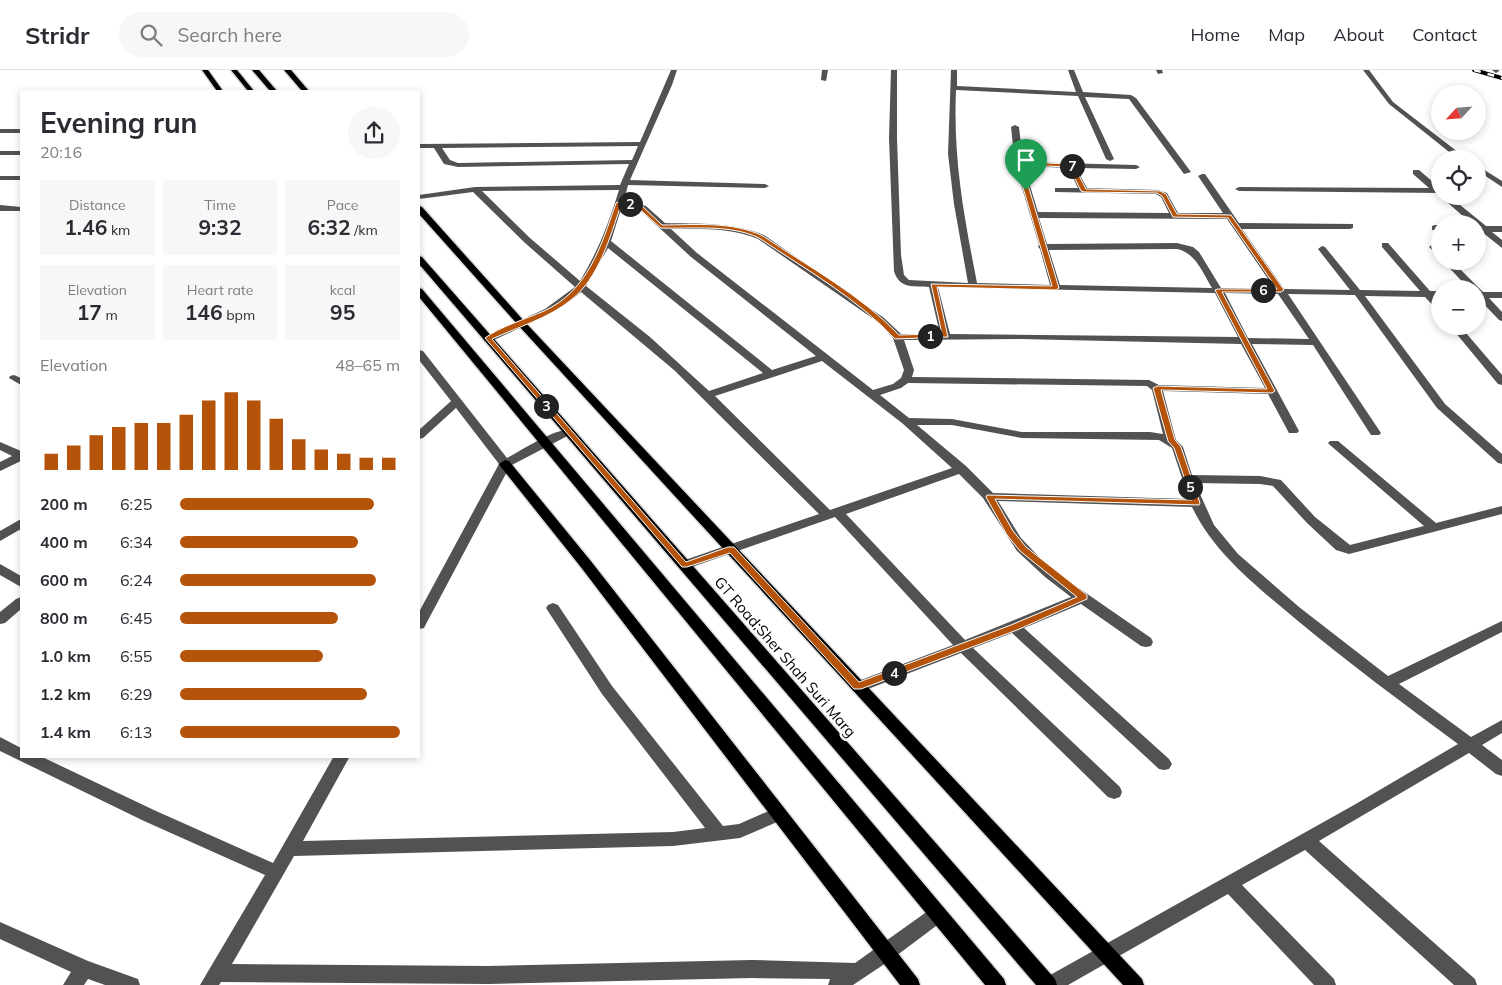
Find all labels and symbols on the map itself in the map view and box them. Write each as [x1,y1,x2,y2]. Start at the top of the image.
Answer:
north arrow [1431,85,1486,140]
pin [1005,139,1047,190]
pin: 7 [1060,154,1084,178]
pin: 2 [618,192,642,216]
pin: 6 [1250,278,1276,302]
pin: 1 [918,324,942,348]
pin: 3 [534,394,558,418]
pin: 5 [1178,474,1202,500]
street label: GT Road;Sher Shah Suri Marg [710,572,860,741]
pin: 4 [882,660,906,686]

